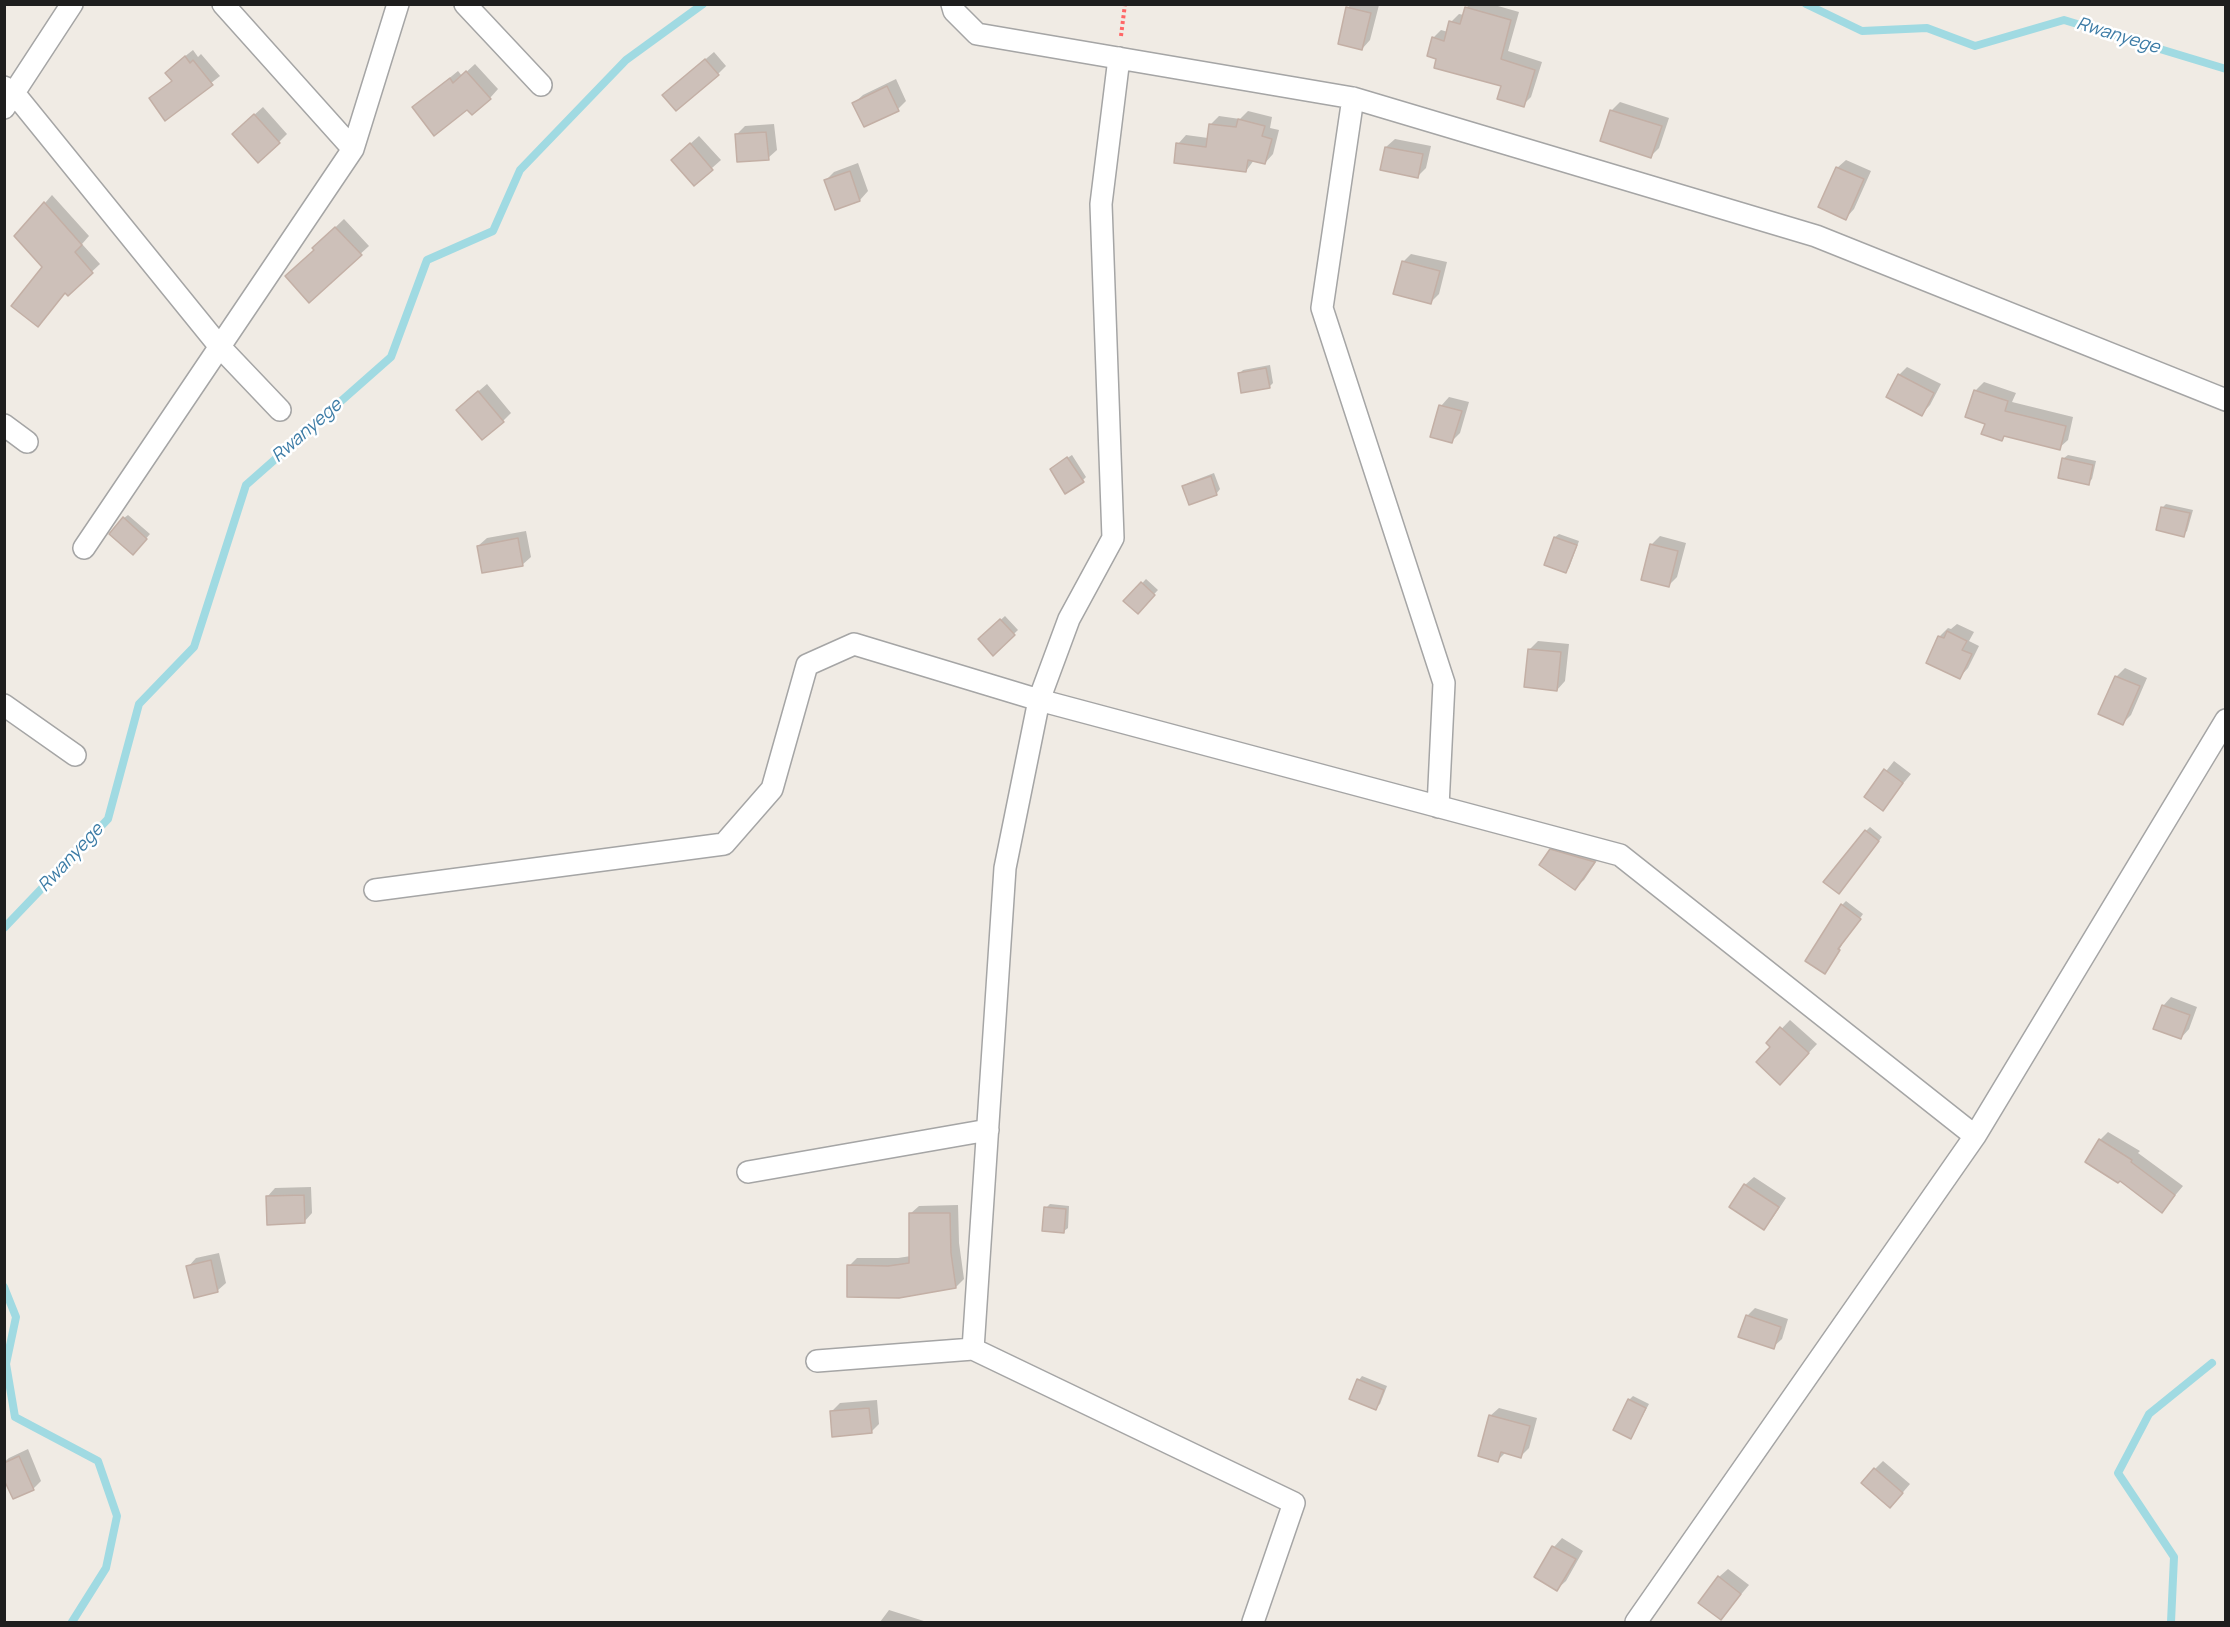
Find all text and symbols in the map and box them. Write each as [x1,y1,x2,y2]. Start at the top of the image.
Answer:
water label: Rwanyege [2074,13,2162,59]
water label: Rwanyege [268,395,346,467]
water label: Rwanyege [34,819,108,897]

